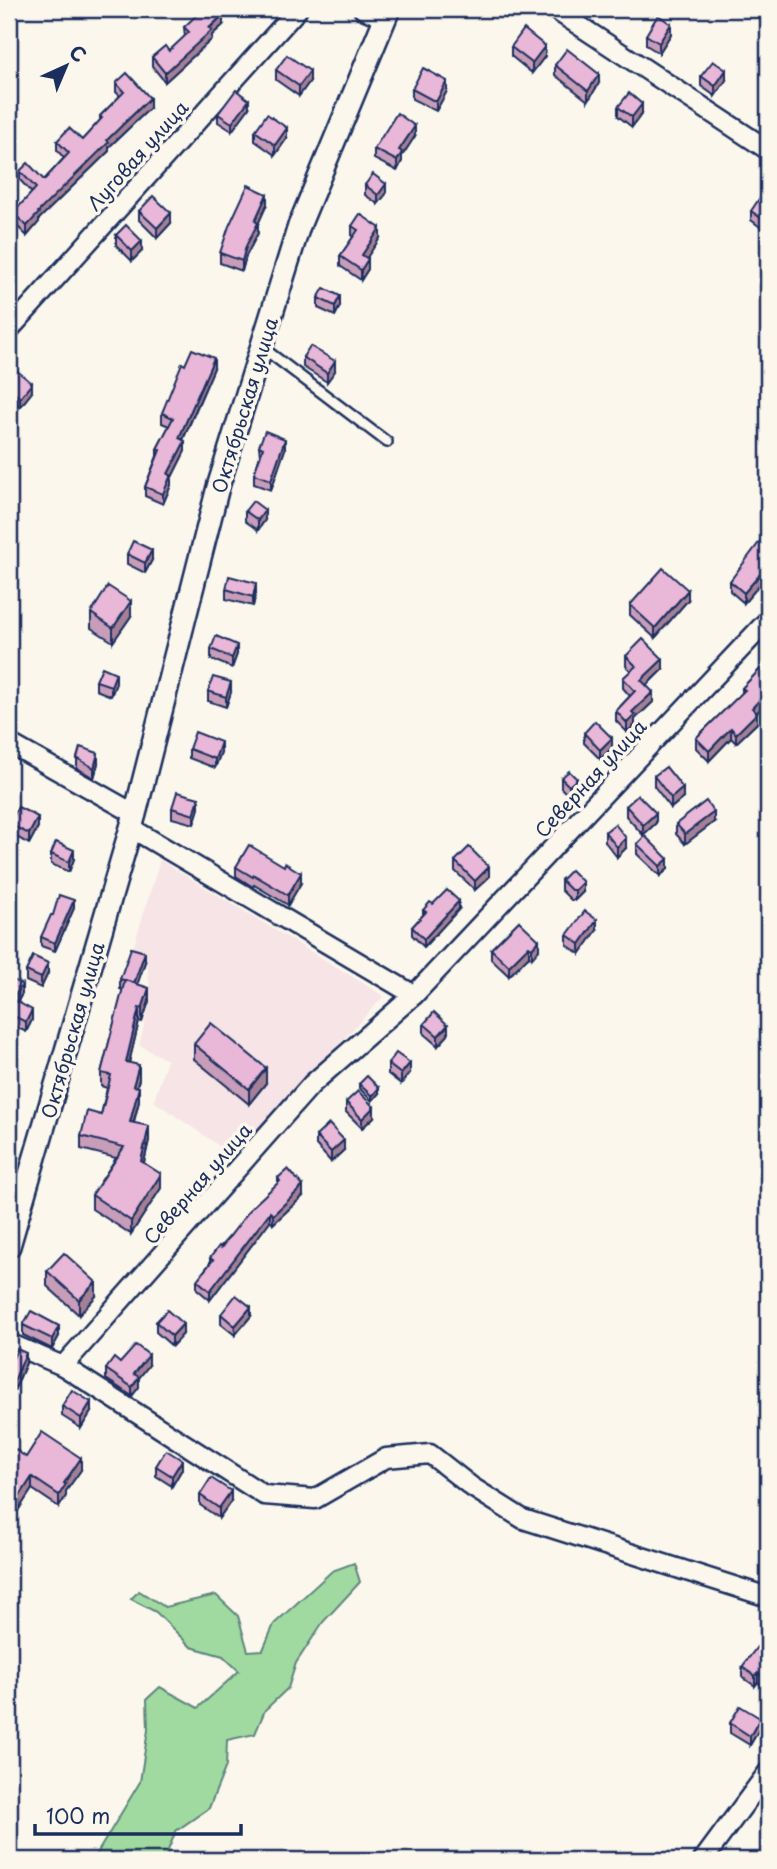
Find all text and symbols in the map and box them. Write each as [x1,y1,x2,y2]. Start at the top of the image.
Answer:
north arrow [32,32,102,102]
text: С [64,38,93,68]
street label: Луговая улица [80,94,194,216]
street label: Октябрьская улица [204,314,284,496]
street label: Северная улица [528,713,652,843]
street label: Октябрьская улица [33,938,111,1122]
street label: Северная улица [136,1116,258,1250]
scale bar [35,1792,242,1836]
text: 100 m [46,1799,110,1831]

